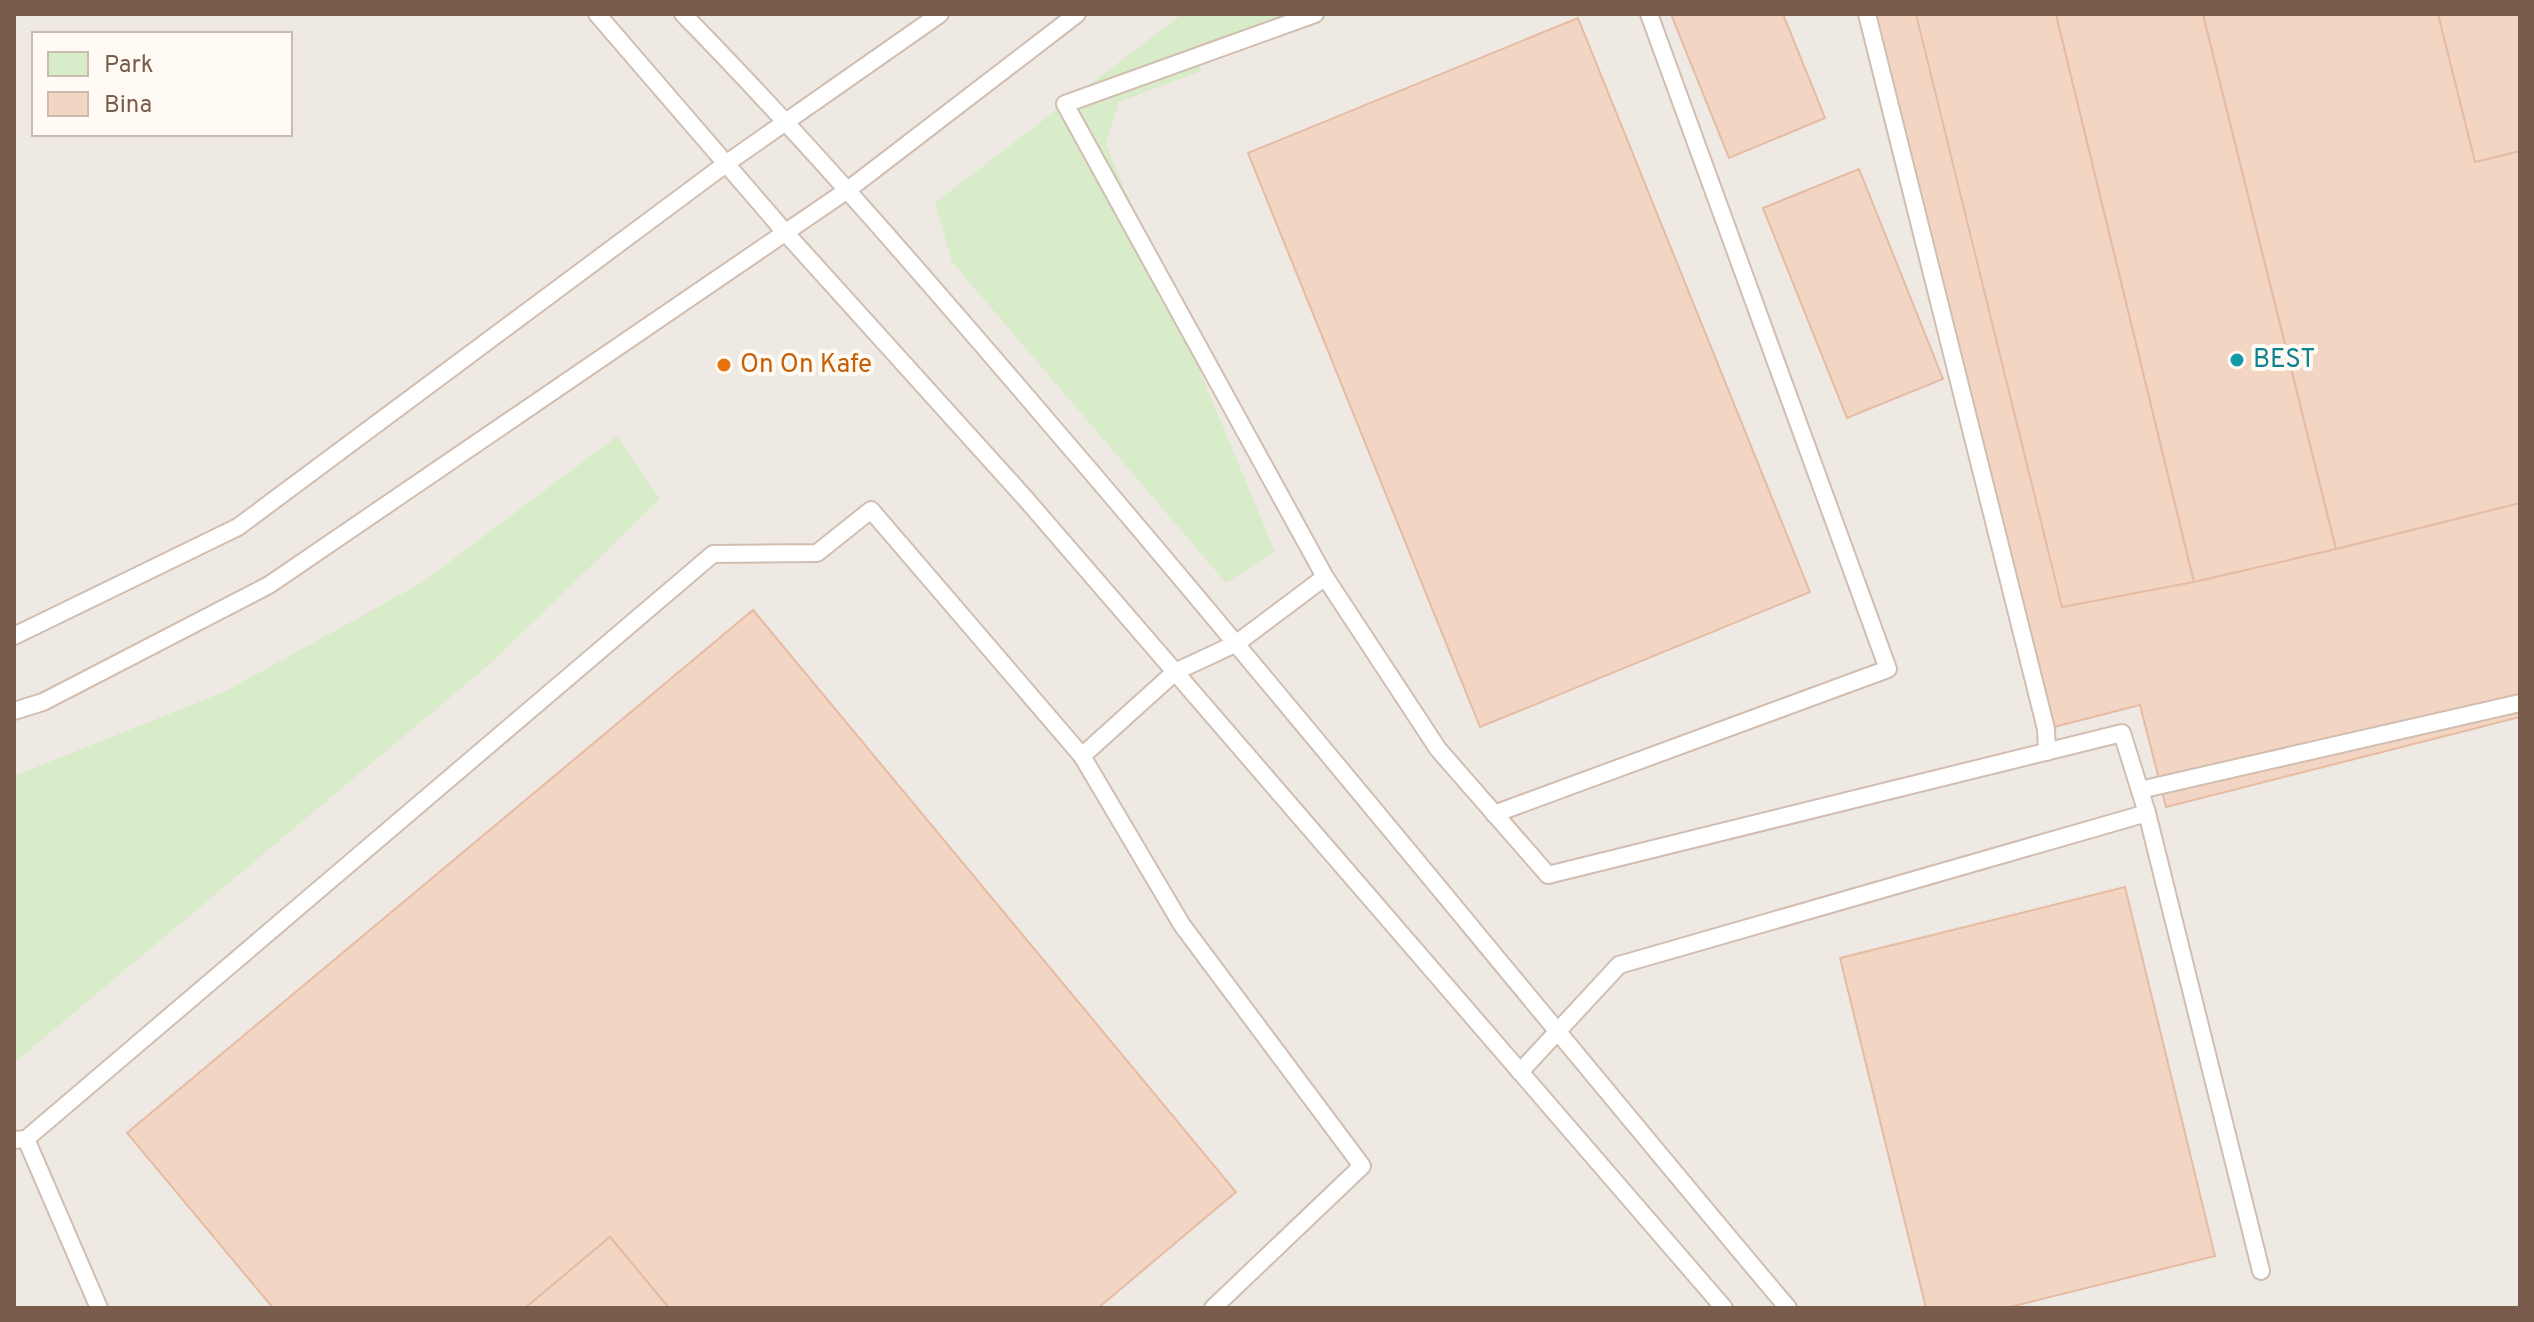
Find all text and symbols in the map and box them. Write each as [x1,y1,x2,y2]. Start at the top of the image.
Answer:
legend [32,32,292,136]
text: Park [104,51,154,81]
text: Bina [104,91,152,121]
place label: BEST [2253,344,2315,377]
place label: On On Kafe [740,349,872,382]
marker: BEST [2228,351,2246,369]
marker: On On Kafe [715,356,733,374]

